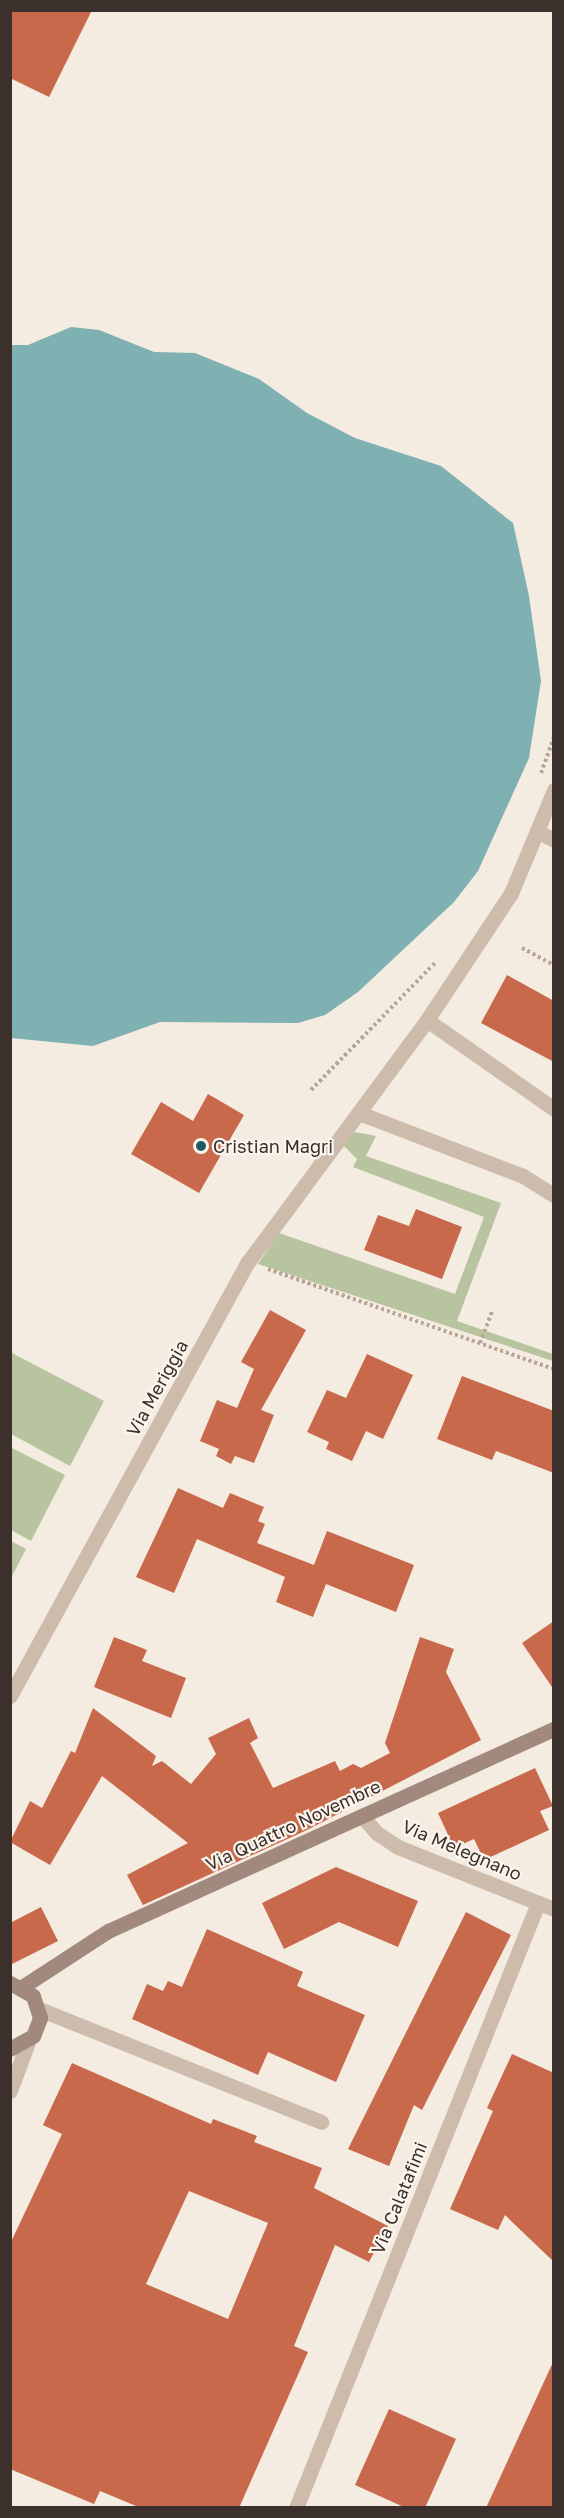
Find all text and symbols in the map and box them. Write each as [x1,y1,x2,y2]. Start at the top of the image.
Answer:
place label: Cristian Magri [213,1135,333,1157]
marker: Cristian Magri [194,1139,208,1153]
street label: Via Meriggia [122,1336,192,1440]
street label: Via Quattro Novembre [202,1775,384,1875]
street label: Via Melegnano [399,1815,525,1885]
street label: Via Calatafimi [367,2139,431,2257]

